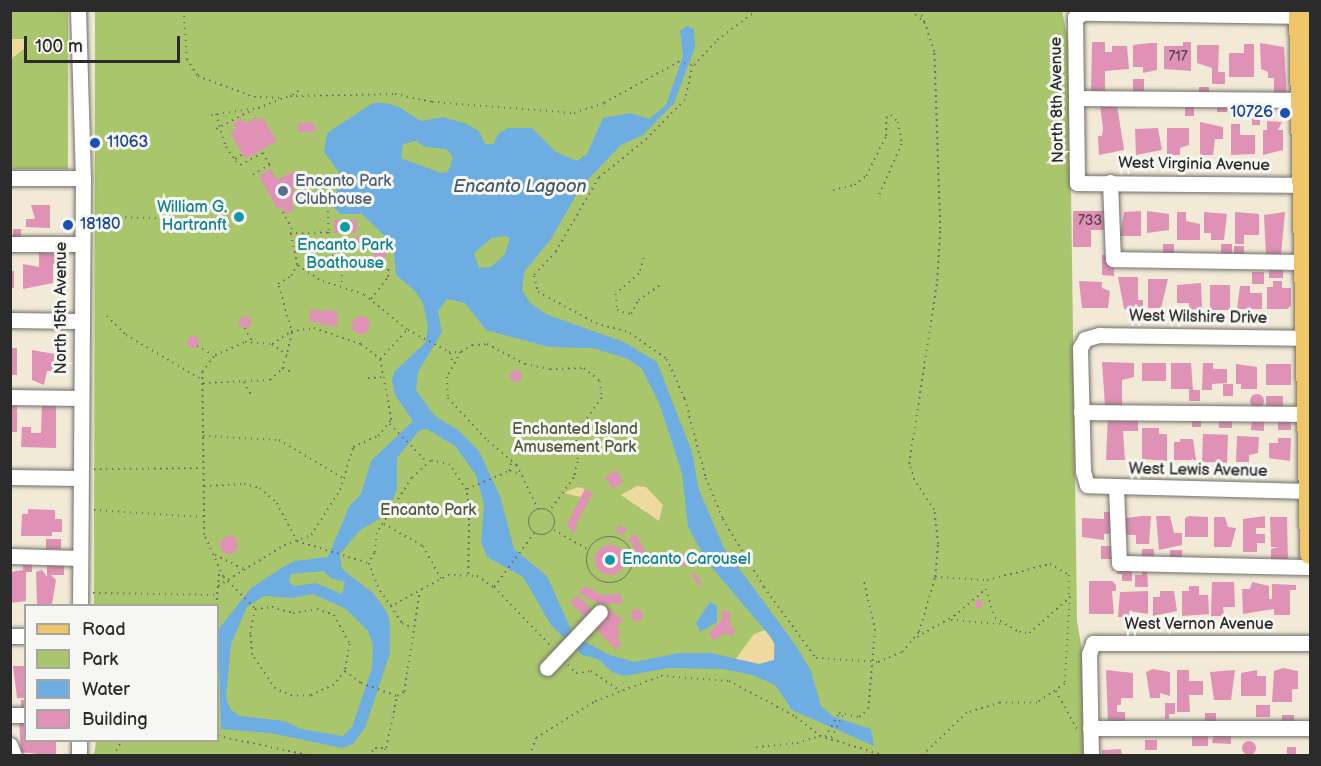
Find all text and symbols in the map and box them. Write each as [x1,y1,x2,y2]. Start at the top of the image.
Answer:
scale bar [27,24,183,62]
text: 100 m [35,36,83,57]
street label: North 8th Avenue [1047,37,1069,163]
house number: 717 [1168,49,1188,65]
place label: 10726 [1230,103,1273,123]
marker: 10726 [1278,106,1292,120]
place label: 11063 [107,133,148,153]
marker: 11063 [88,136,102,150]
street label: West Virginia Avenue [1118,154,1270,176]
place label: Encanto Park Clubhouse [295,172,391,210]
water label: Encanto Lagoon [453,176,587,198]
marker: Encanto Park Clubhouse [276,184,290,198]
place label: William G. Hartranft [157,198,227,236]
marker: William G. Hartranft [232,210,246,224]
house number: 733 [1078,213,1102,229]
place label: 18180 [80,215,120,235]
marker: 18180 [61,218,75,232]
marker: Encanto Park Boathouse [338,220,352,234]
place label: Encanto Park Boathouse [297,236,393,274]
street label: North 15th Avenue [52,242,72,374]
street label: West Wilshire Drive [1128,307,1268,329]
park label: Enchanted Island Amusement Park [512,420,638,458]
street label: West Lewis Avenue [1128,460,1268,482]
park label: Encanto Park [380,501,476,521]
place label: Encanto Carousel [622,550,751,570]
marker: Encanto Carousel [603,553,617,567]
legend [24,604,219,742]
street label: West Vernon Avenue [1124,615,1274,635]
text: Road [82,619,126,640]
text: Park [82,649,118,670]
text: Water [82,679,130,700]
text: Building [82,709,148,730]

